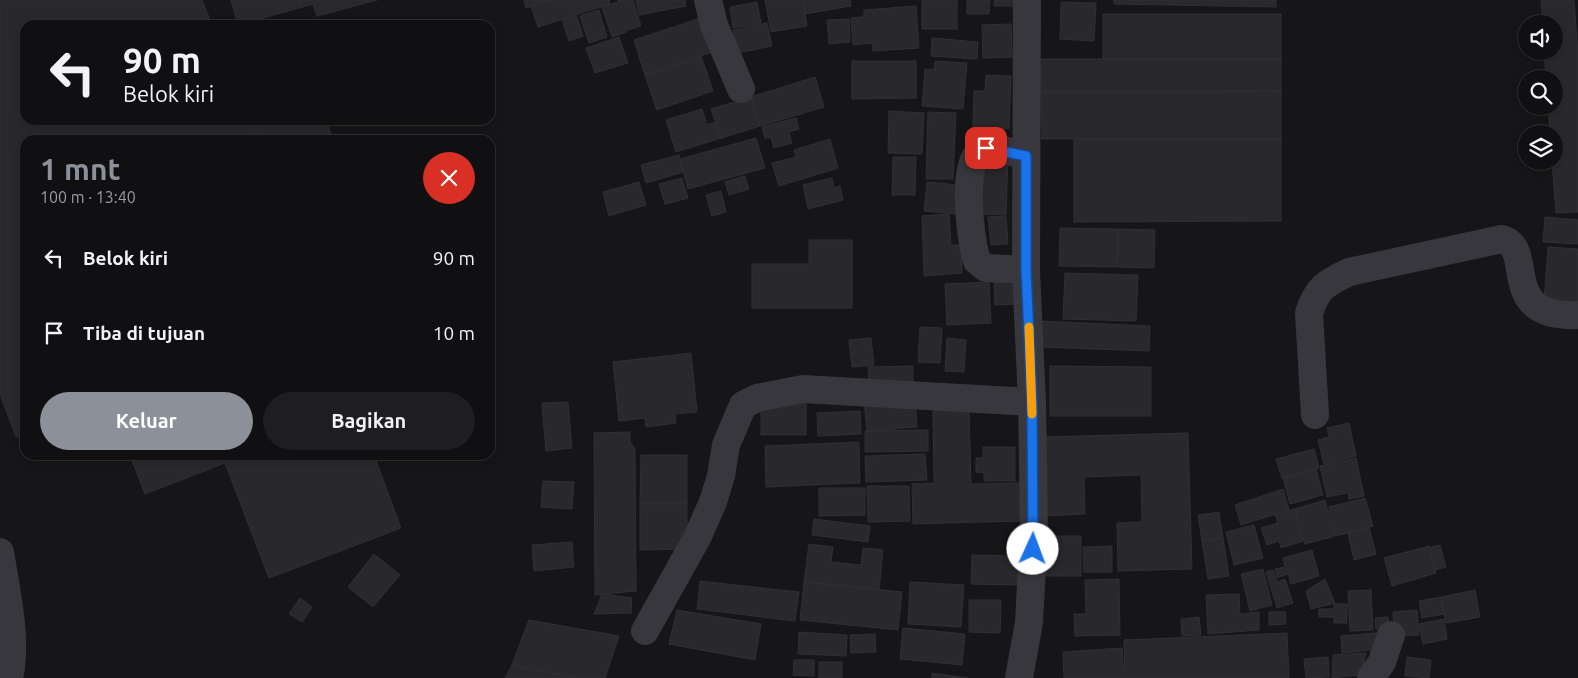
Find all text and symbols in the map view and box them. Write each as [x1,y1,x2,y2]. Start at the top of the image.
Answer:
map controls [1518,15,1563,170]
button: sound [1518,15,1563,60]
icon: left [40,40,105,105]
text: 90 m [123,40,201,80]
button: search [1518,70,1563,115]
text: Belok kiri [123,81,214,106]
button: layers [1518,125,1563,170]
pin [965,127,1007,169]
icon: arrive [972,134,1000,162]
text: 1 mnt [40,152,120,186]
button: close [423,152,475,204]
text: 100 m · 13:40 [40,188,136,206]
icon: left [40,244,68,272]
text: Belok kiri [83,247,168,269]
text: 90 m [433,247,475,269]
icon: arrive [40,319,68,347]
text: Tiba di tujuan [83,322,205,344]
text: 10 m [433,322,475,344]
button: Keluar [40,392,253,450]
button: Bagikan [263,392,475,450]
position arrow [1006,522,1058,574]

